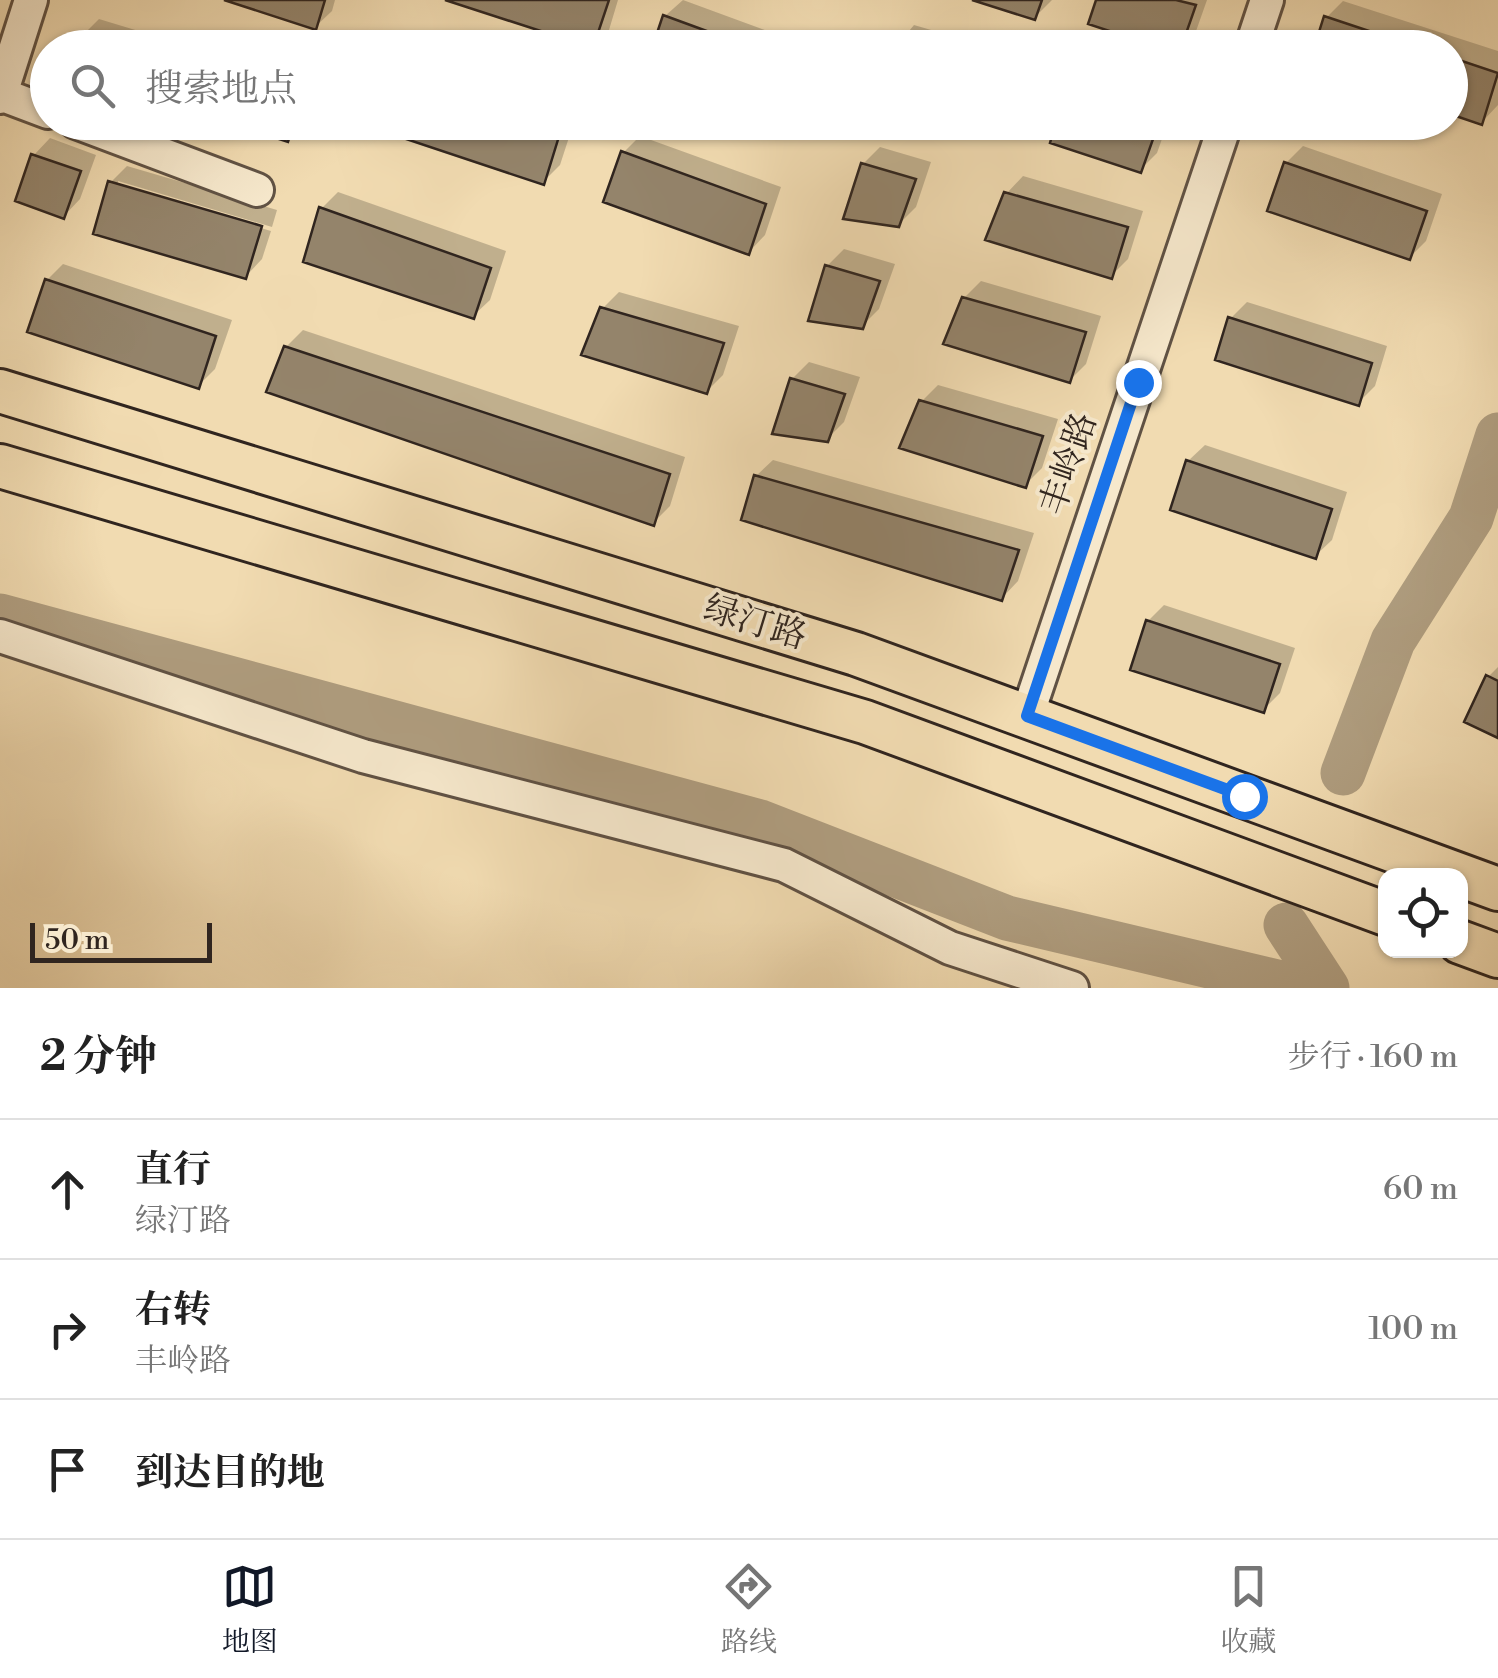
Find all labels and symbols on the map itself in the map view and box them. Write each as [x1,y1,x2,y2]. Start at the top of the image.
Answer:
route end [1116,360,1162,406]
street label: 丰岭路 [1032,407,1106,521]
street label: 绿汀路 [699,587,811,659]
route start [1222,774,1268,820]
scale bar [30,918,212,963]

